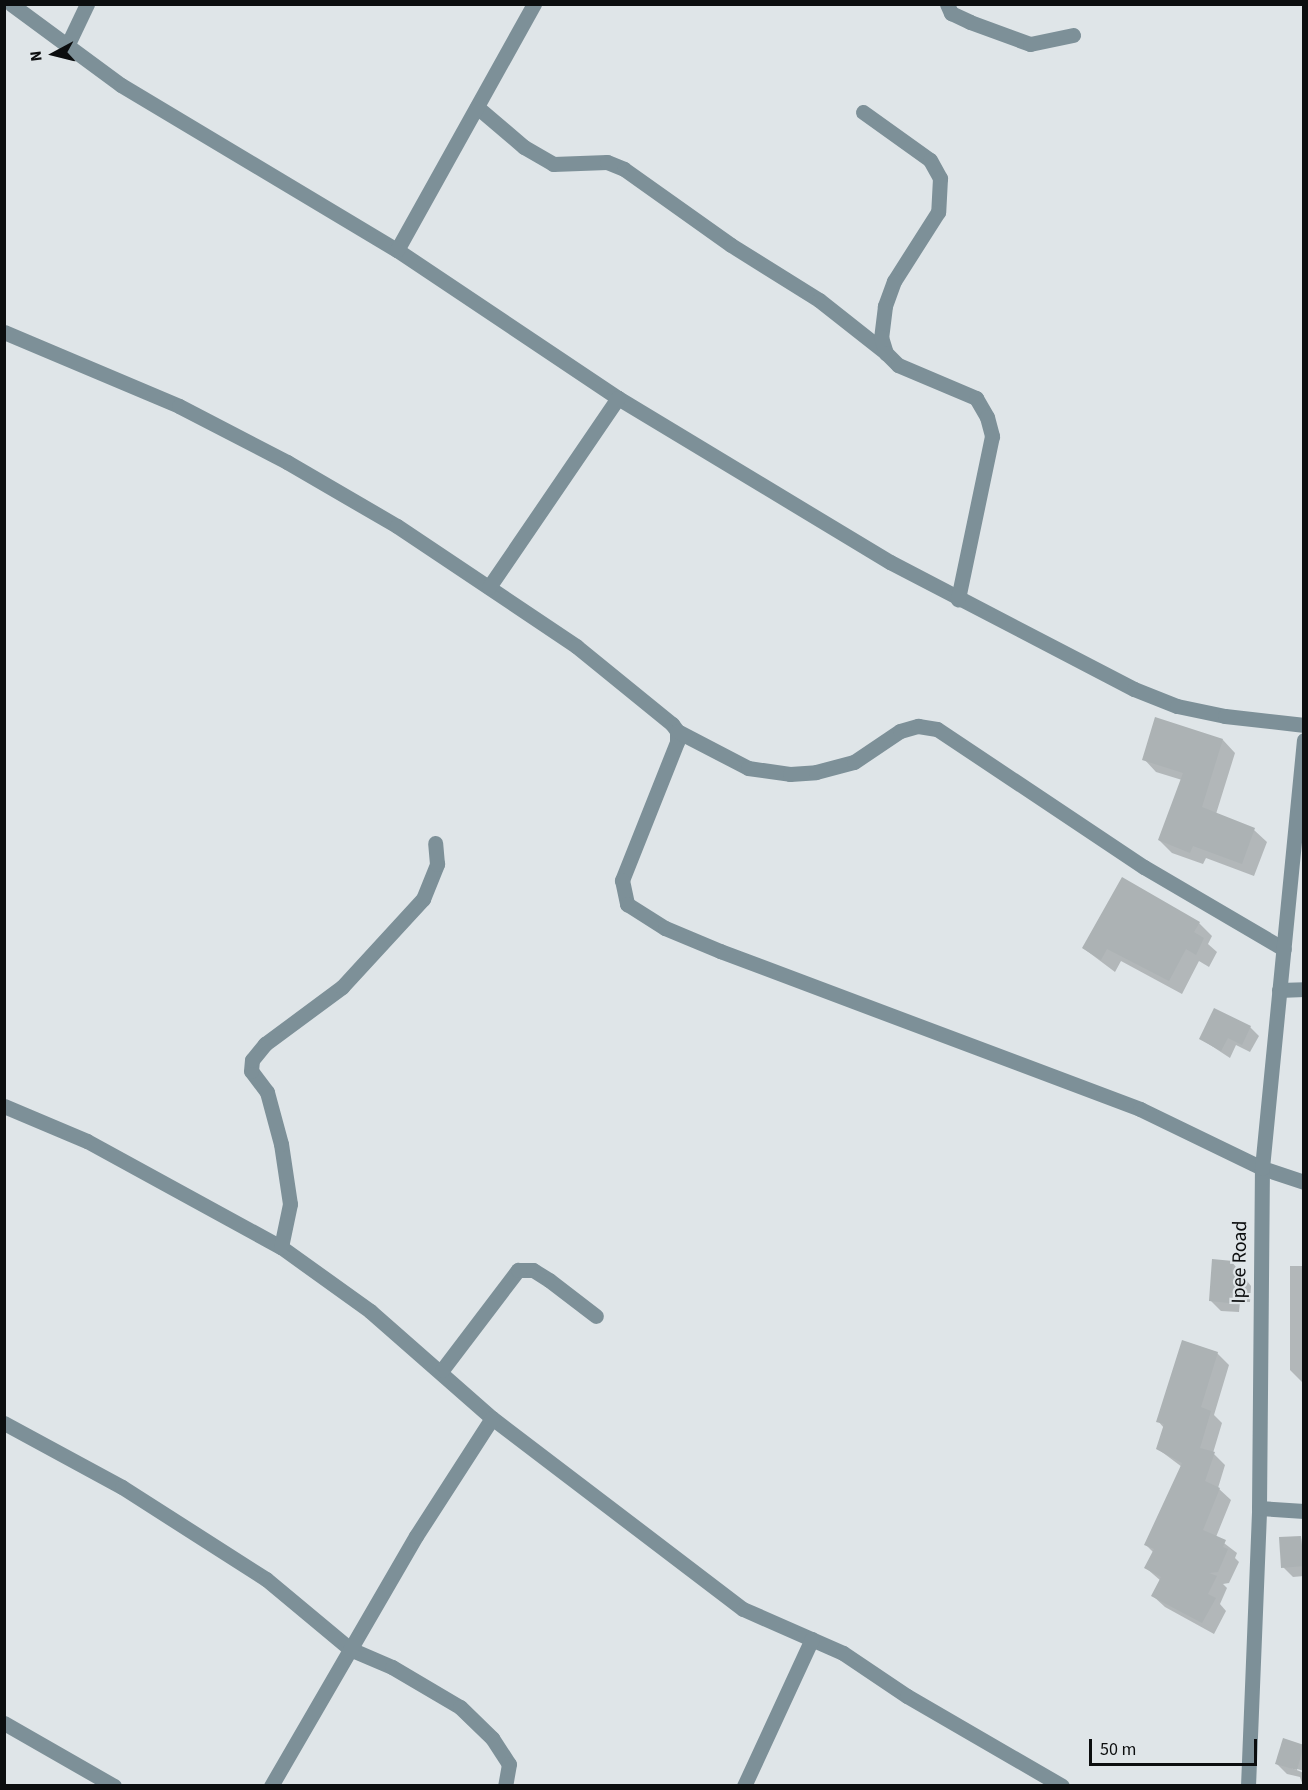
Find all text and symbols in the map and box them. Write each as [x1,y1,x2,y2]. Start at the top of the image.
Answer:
north arrow [24,24,84,84]
text: N [25,50,48,63]
street label: Ipee Road [1227,1220,1253,1304]
scale bar [1092,1727,1260,1765]
text: 50 m [1100,1737,1136,1762]

